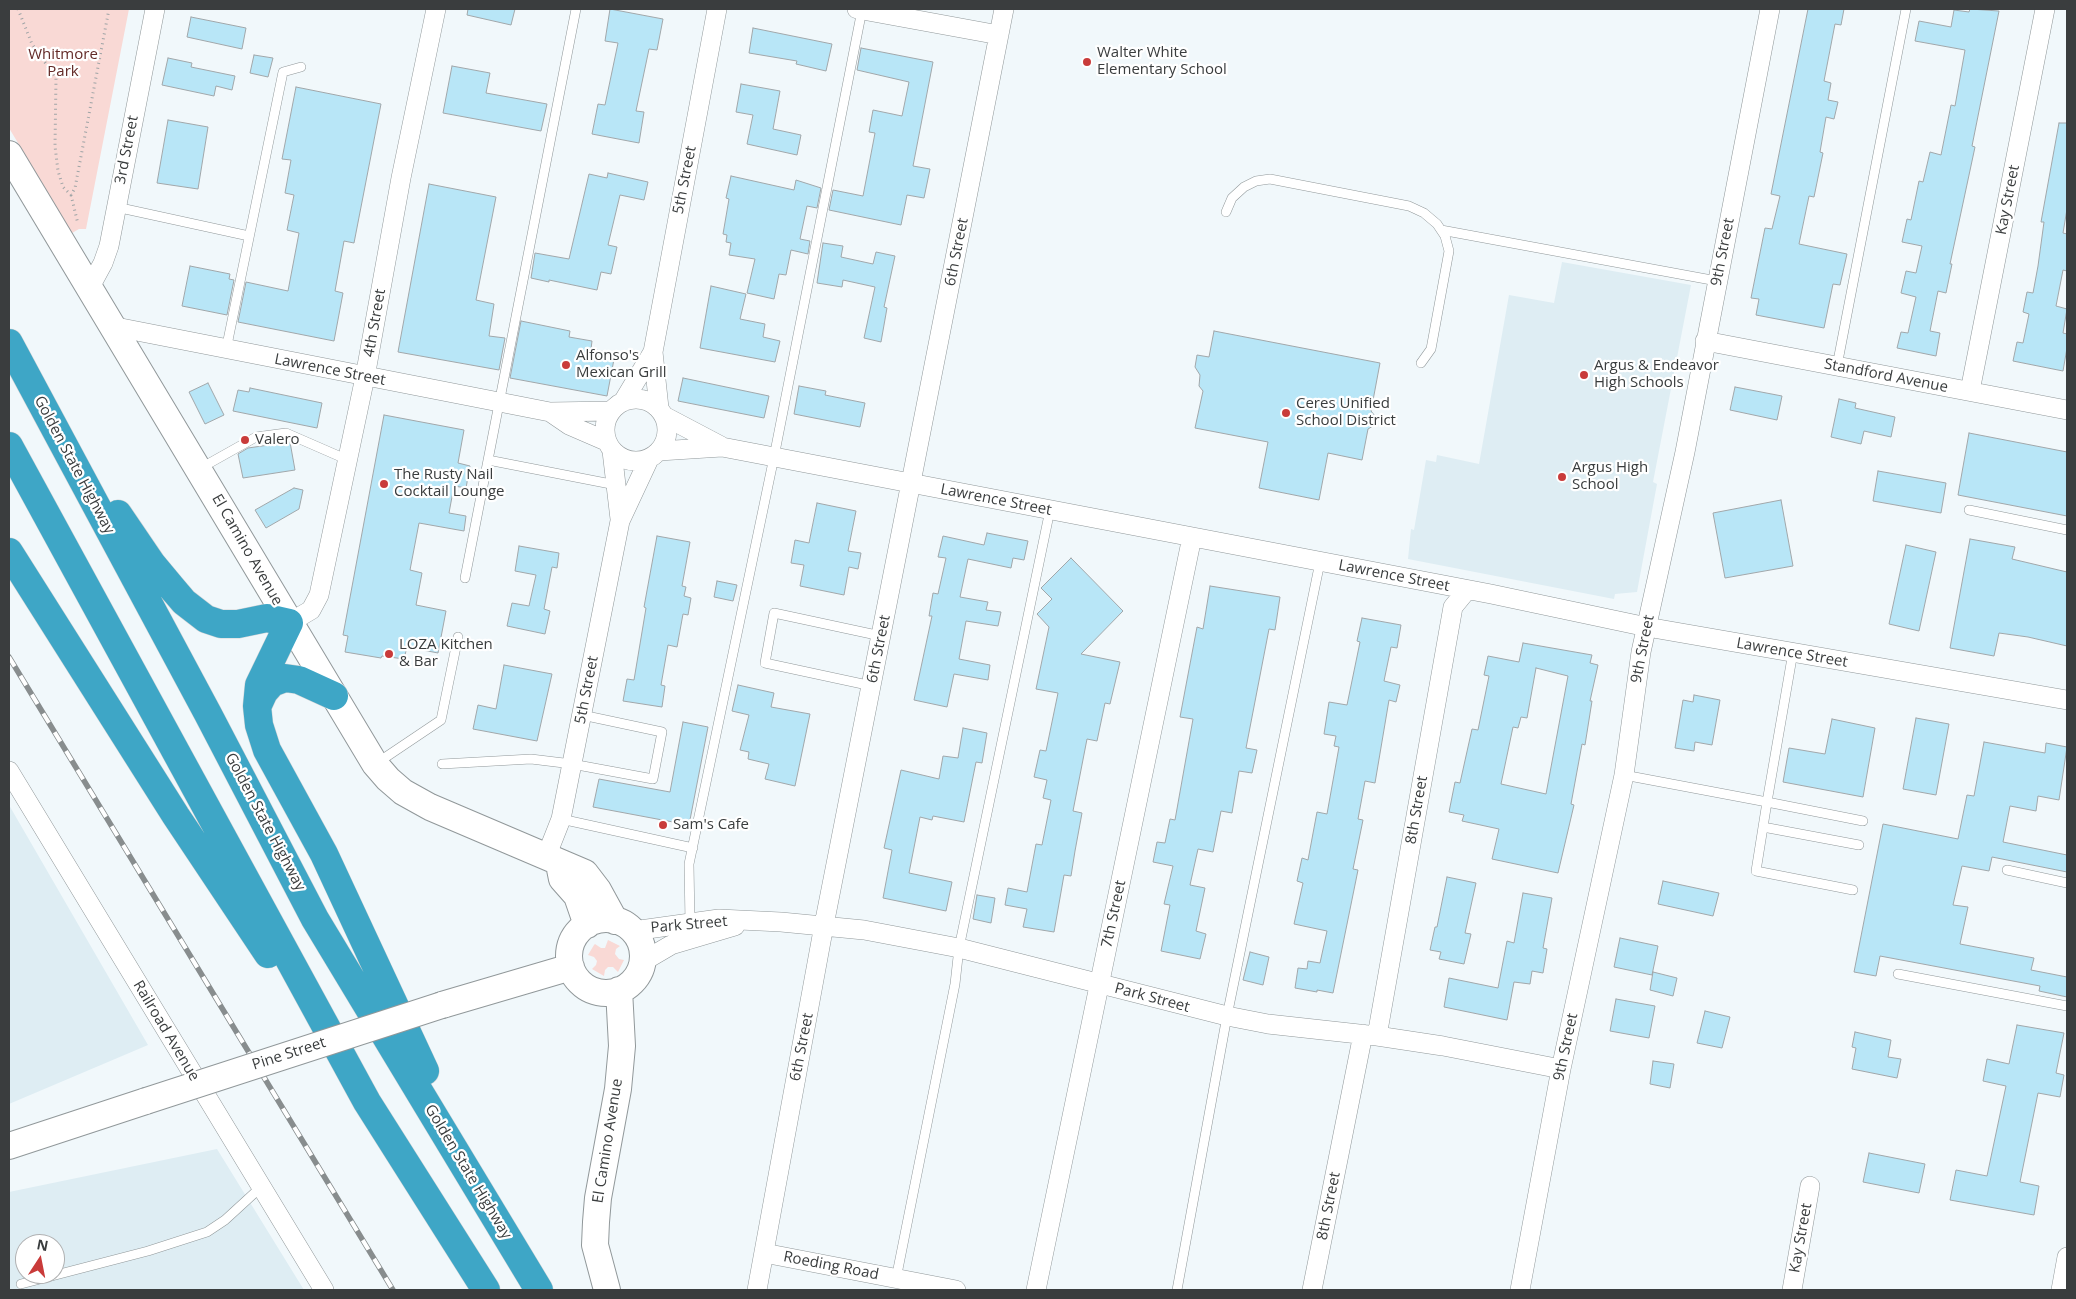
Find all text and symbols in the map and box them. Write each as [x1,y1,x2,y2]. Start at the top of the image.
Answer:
place label: Walter White Elementary School [1097,44,1227,79]
park label: Whitmore Park [28,46,98,81]
marker: Walter White Elementary School [1081,56,1093,68]
street label: 3rd Street [112,114,142,186]
street label: 5th Street [670,144,700,216]
street label: Kay Street [1992,164,2024,236]
street label: 6th Street [942,216,972,288]
street label: 9th Street [1708,216,1738,288]
street label: 4th Street [360,288,390,358]
place label: Alfonso's Mexican Grill [576,347,667,382]
street label: Lawrence Street [273,350,387,390]
street label: Standford Avenue [1823,355,1949,397]
place label: Argus & Endeavor High Schools [1594,357,1719,392]
marker: Alfonso's Mexican Grill [560,359,572,371]
marker: Argus & Endeavor High Schools [1578,369,1590,381]
street label: Golden State Highway [30,393,118,537]
place label: Ceres Unified School District [1296,395,1396,430]
marker: Ceres Unified School District [1280,407,1292,419]
place label: Valero [255,431,300,449]
marker: Valero [239,434,251,446]
place label: Argus High School [1572,459,1648,494]
place label: The Rusty Nail Cocktail Lounge [394,466,505,501]
marker: Argus High School [1556,471,1568,483]
marker: The Rusty Nail Cocktail Lounge [378,478,390,490]
street label: Lawrence Street [939,480,1053,520]
street label: El Camino Avenue [208,491,286,609]
street label: Lawrence Street [1337,556,1451,596]
street label: 6th Street [864,613,894,685]
street label: 9th Street [1628,613,1658,685]
street label: Lawrence Street [1735,634,1849,672]
place label: LOZA Kitchen & Bar [399,636,493,671]
marker: LOZA Kitchen & Bar [383,648,395,660]
street label: 5th Street [572,654,602,726]
street label: Golden State Highway [221,750,309,894]
street label: 8th Street [1402,775,1432,845]
place label: Sam's Cafe [673,816,749,834]
marker: Sam's Cafe [657,819,669,831]
street label: 7th Street [1098,878,1130,950]
street label: Park Street [650,913,728,937]
street label: Railroad Avenue [129,978,203,1084]
street label: Park Street [1112,979,1192,1017]
street label: 6th Street [787,1011,817,1083]
street label: 9th Street [1550,1011,1582,1083]
street label: Pine Street [250,1034,328,1074]
street label: El Camino Avenue [589,1077,627,1205]
street label: Golden State Highway [421,1102,515,1242]
street label: 8th Street [1314,1170,1344,1242]
street label: Kay Street [1786,1202,1816,1274]
north arrow [15,1234,65,1284]
text: N [35,1234,50,1255]
street label: Roeding Road [782,1248,880,1284]

